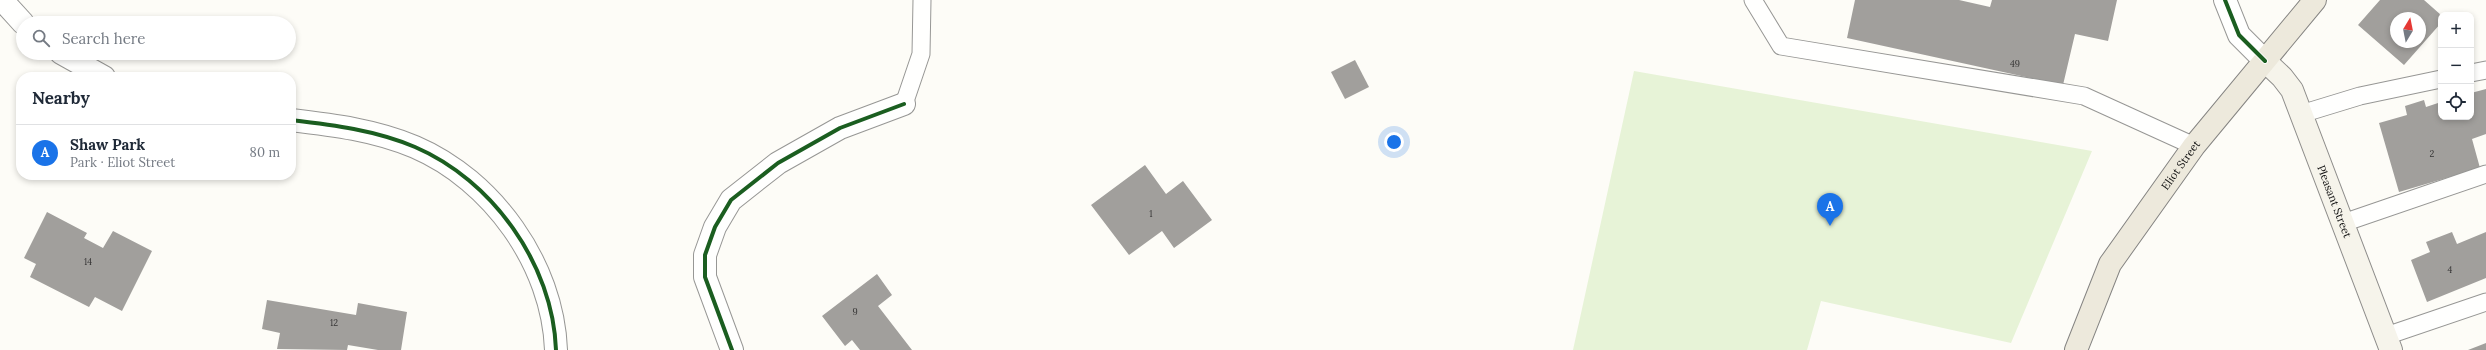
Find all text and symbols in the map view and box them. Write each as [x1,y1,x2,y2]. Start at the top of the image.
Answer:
north arrow [2390,12,2426,48]
map controls [2438,12,2474,120]
button: + [2438,12,2474,48]
search box [16,16,296,60]
icon: search [30,27,52,49]
text: Search here [62,29,145,48]
button: − [2438,48,2474,84]
house number: 49 [2010,58,2020,69]
button: locate [2438,84,2474,120]
text: Nearby [32,87,90,109]
your location [1384,132,1404,152]
text: Shaw Park [70,135,145,154]
street label: Eliot Street [2158,137,2203,193]
text: A [41,144,49,161]
text: 80 m [250,144,280,161]
house number: 2 [2430,148,2435,159]
text: Park · Eliot Street [70,154,175,171]
street label: Pleasant Street [2314,163,2355,241]
pin: A [1817,193,1843,226]
house number: 1 [1149,208,1153,219]
house number: 14 [84,256,92,267]
house number: 4 [2448,264,2453,275]
house number: 9 [852,306,858,317]
house number: 12 [330,317,338,328]

